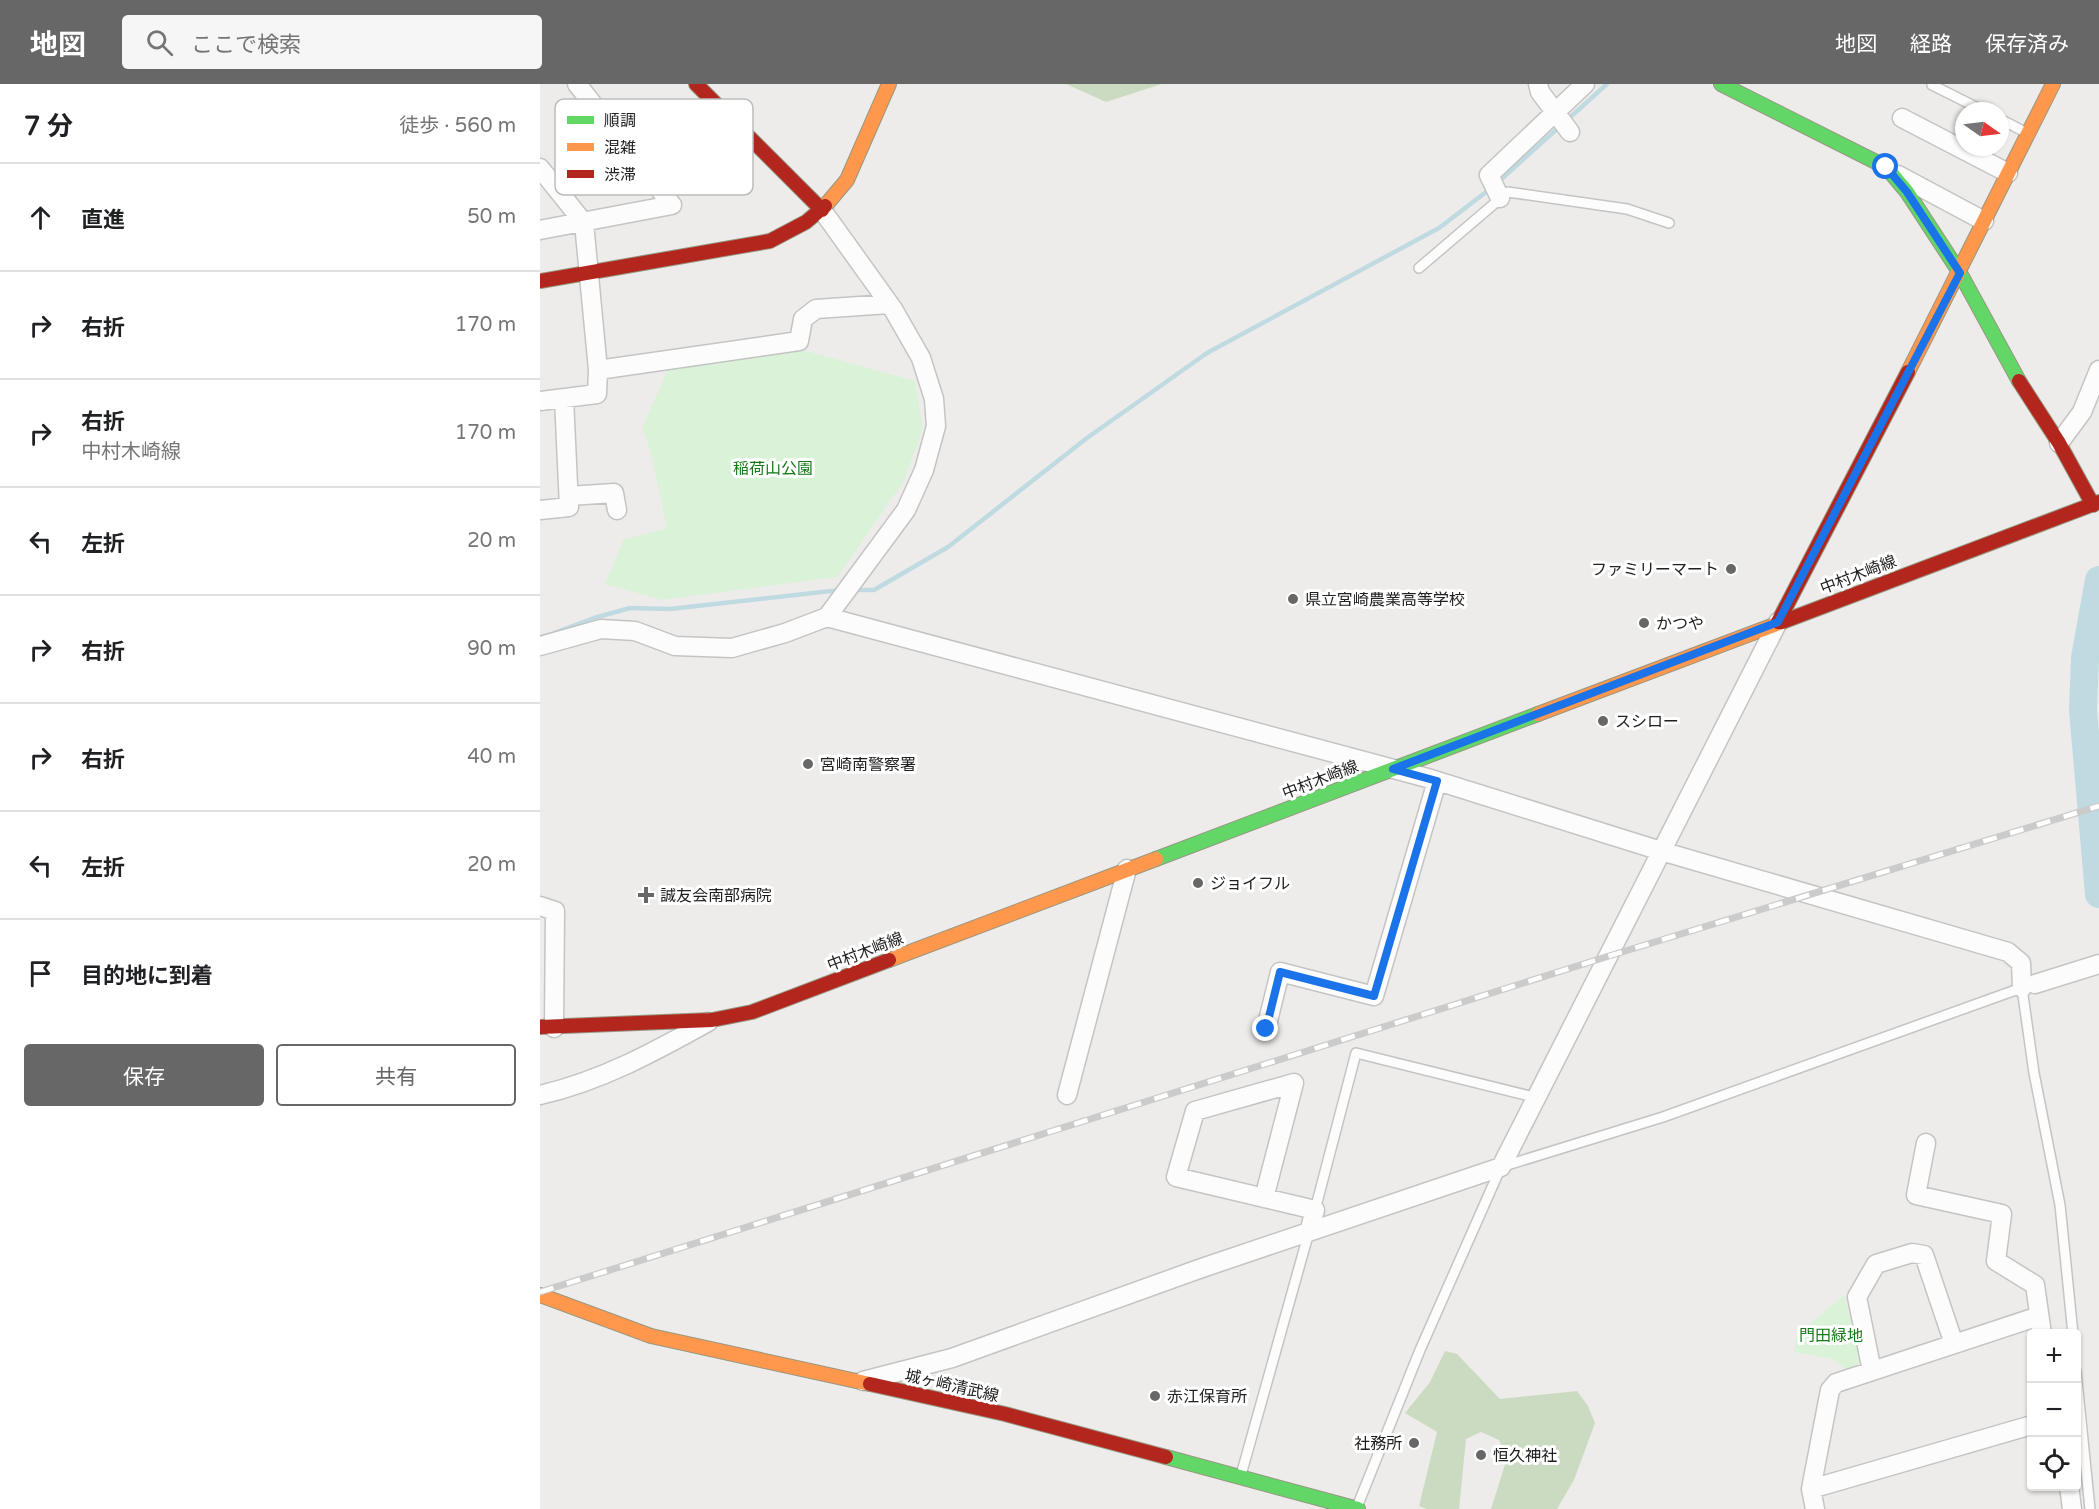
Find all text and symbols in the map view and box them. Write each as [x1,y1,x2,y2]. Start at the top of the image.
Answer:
search box [122,15,542,69]
icon: search [143,26,176,59]
text: 地図 [30,28,86,62]
text: ここで検索 [191,32,301,58]
text: 地図 [1835,32,1877,57]
text: 経路 [1910,32,1952,57]
text: 保存済み [1985,32,2069,57]
legend [555,99,753,195]
north arrow [1955,102,2009,156]
text: 7 分 [24,111,73,142]
text: 順調 [604,111,636,131]
text: 徒歩 · 560 m [399,114,516,138]
text: 混雑 [604,138,636,158]
route start [1872,153,1898,179]
text: 渋滞 [604,165,636,185]
icon: ahead [24,201,57,234]
text: 50 m [467,205,516,229]
text: 直進 [81,207,125,233]
icon: right [24,309,57,342]
text: 170 m [455,313,516,337]
text: 右折 [81,315,125,341]
text: 右折 [81,409,125,435]
icon: right [24,417,57,450]
text: 170 m [455,421,516,445]
text: 中村木崎線 [81,440,181,464]
park label: 稲荷山公園 [733,459,813,479]
icon: left [24,525,57,558]
text: 20 m [467,529,516,553]
text: 左折 [81,531,125,557]
street label: 中村木崎線 [1817,551,1899,599]
place label: ファミリーマート [1591,560,1719,580]
marker: ファミリーマート [1724,562,1738,576]
place label: 県立宮崎農業高等学校 [1305,590,1465,610]
marker: 県立宮崎農業高等学校 [1286,592,1300,606]
place label: かつや [1656,614,1704,634]
marker: かつや [1637,616,1651,630]
icon: right [24,633,57,666]
text: 90 m [467,637,516,661]
text: 右折 [81,639,125,665]
place label: スシロー [1615,712,1679,732]
marker: スシロー [1596,714,1610,728]
icon: right [24,741,57,774]
text: 40 m [467,745,516,769]
text: 右折 [81,747,125,773]
place label: 宮崎南警察署 [820,755,916,775]
street label: 中村木崎線 [1279,756,1361,804]
marker: 宮崎南警察署 [801,757,815,771]
icon: left [24,849,57,882]
text: 20 m [467,853,516,877]
text: 左折 [81,855,125,881]
place label: ジョイフル [1210,874,1290,894]
marker: ジョイフル [1191,876,1205,890]
marker: 誠友会南部病院 [637,886,655,904]
place label: 誠友会南部病院 [660,886,772,906]
street label: 中村木崎線 [824,928,906,976]
icon: arrive [24,957,57,990]
text: 目的地に到着 [81,963,213,989]
route end [1252,1015,1278,1041]
button: 保存 [24,1044,264,1106]
button: 共有 [276,1044,516,1106]
park label: 門田緑地 [1799,1326,1863,1346]
map controls [2027,1329,2081,1491]
button: + [2027,1329,2081,1383]
street label: 城ヶ崎清武線 [903,1365,1001,1407]
button: − [2027,1383,2081,1437]
place label: 赤江保育所 [1167,1387,1247,1407]
marker: 赤江保育所 [1148,1389,1162,1403]
place label: 社務所 [1354,1434,1402,1454]
marker: 社務所 [1407,1436,1421,1450]
button: locate [2027,1437,2081,1491]
place label: 恒久神社 [1493,1446,1557,1466]
marker: 恒久神社 [1474,1448,1488,1462]

